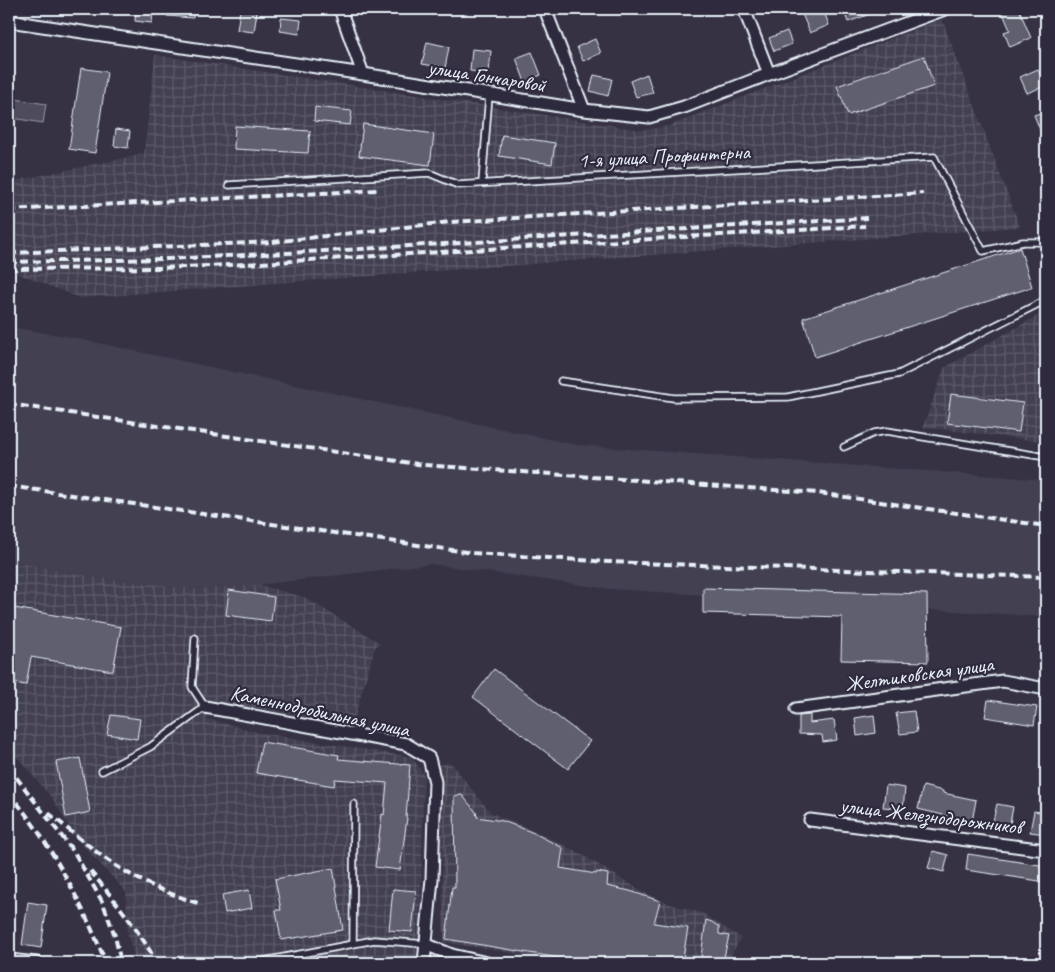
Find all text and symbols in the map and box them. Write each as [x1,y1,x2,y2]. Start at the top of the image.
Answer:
street label: улица Гончаровой [424,54,549,98]
street label: 1-я улица Профинтерна [577,138,752,173]
street label: Желтиковская улица [843,650,996,697]
street label: Каменнодробильная улица [228,679,414,743]
street label: улица Железнодорожников [837,792,1027,841]

